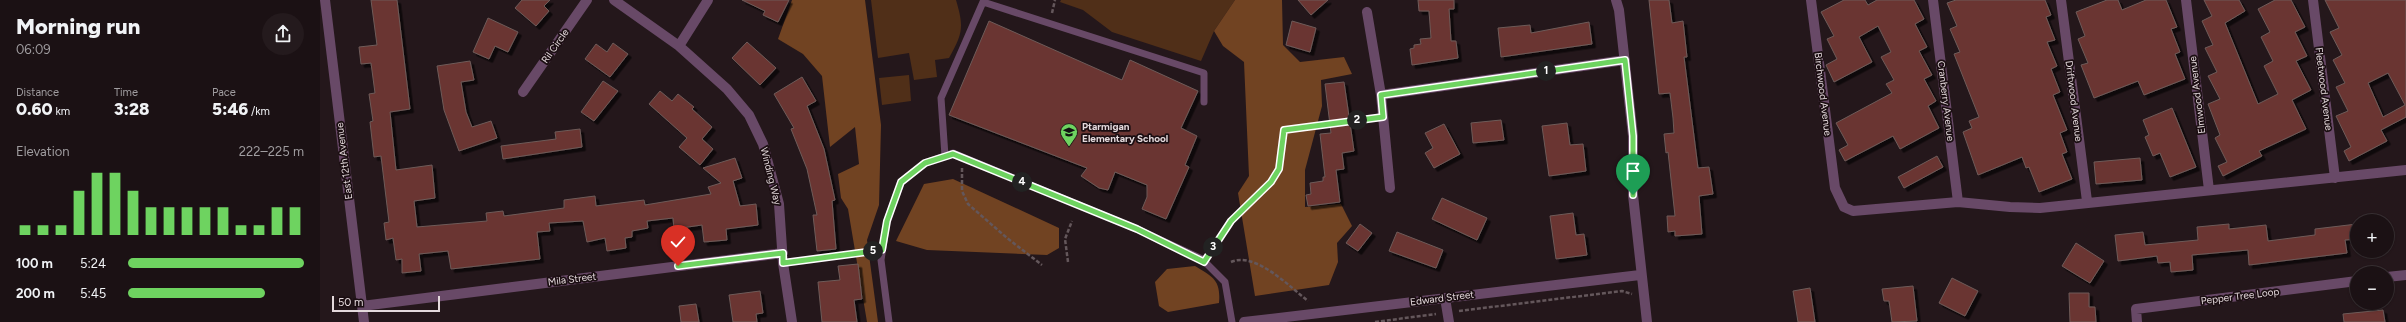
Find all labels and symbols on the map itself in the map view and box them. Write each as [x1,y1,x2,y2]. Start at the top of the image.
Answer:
street label: Ril Circle [538,26,572,66]
street label: Fleetwood Avenue [2312,47,2336,132]
street label: Birchwood Avenue [1811,51,1835,137]
street label: Elmwood Avenue [2186,55,2208,135]
street label: Cranberry Avenue [1935,60,1957,142]
street label: Driftwood Avenue [2063,60,2085,143]
pin: 1 [1536,61,1556,81]
pin: 2 [1347,110,1367,130]
place label: Ptarmigan Elementary School [1082,120,1168,145]
street label: East 12th Avenue [333,121,355,200]
school or university icon: Ptarmigan Elementary School [1059,122,1079,147]
street label: Winding Way [758,146,785,207]
pin [1616,154,1650,195]
pin: 4 [1012,172,1032,192]
pin [661,225,695,266]
pin: 3 [1203,237,1223,257]
pin: 5 [863,241,883,261]
street label: Mila Street [547,270,597,288]
street label: Pepper Tree Loop [2200,285,2280,307]
street label: Edward Street [1409,288,1475,308]
scale bar [332,294,440,313]

